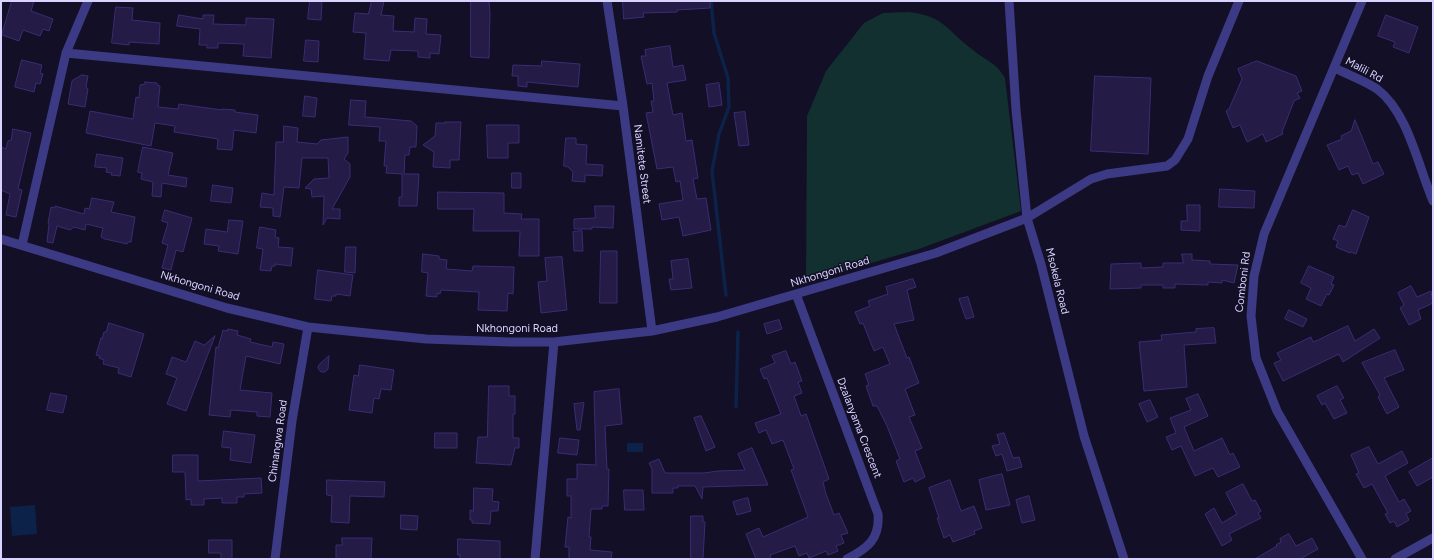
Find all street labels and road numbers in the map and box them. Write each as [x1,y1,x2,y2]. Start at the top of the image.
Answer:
street label: Malili Rd [1343,55,1385,85]
street label: Namitete Street [631,124,653,204]
street label: Msokela Road [1042,246,1072,316]
street label: Comboni Rd [1233,251,1253,313]
street label: Nkhongoni Road [789,254,871,290]
street label: Nkhongoni Road [159,268,241,304]
street label: Nkhongoni Road [476,322,558,336]
street label: Dzalanyama Crescent [834,376,884,480]
street label: Chinangwa Road [266,399,290,483]

